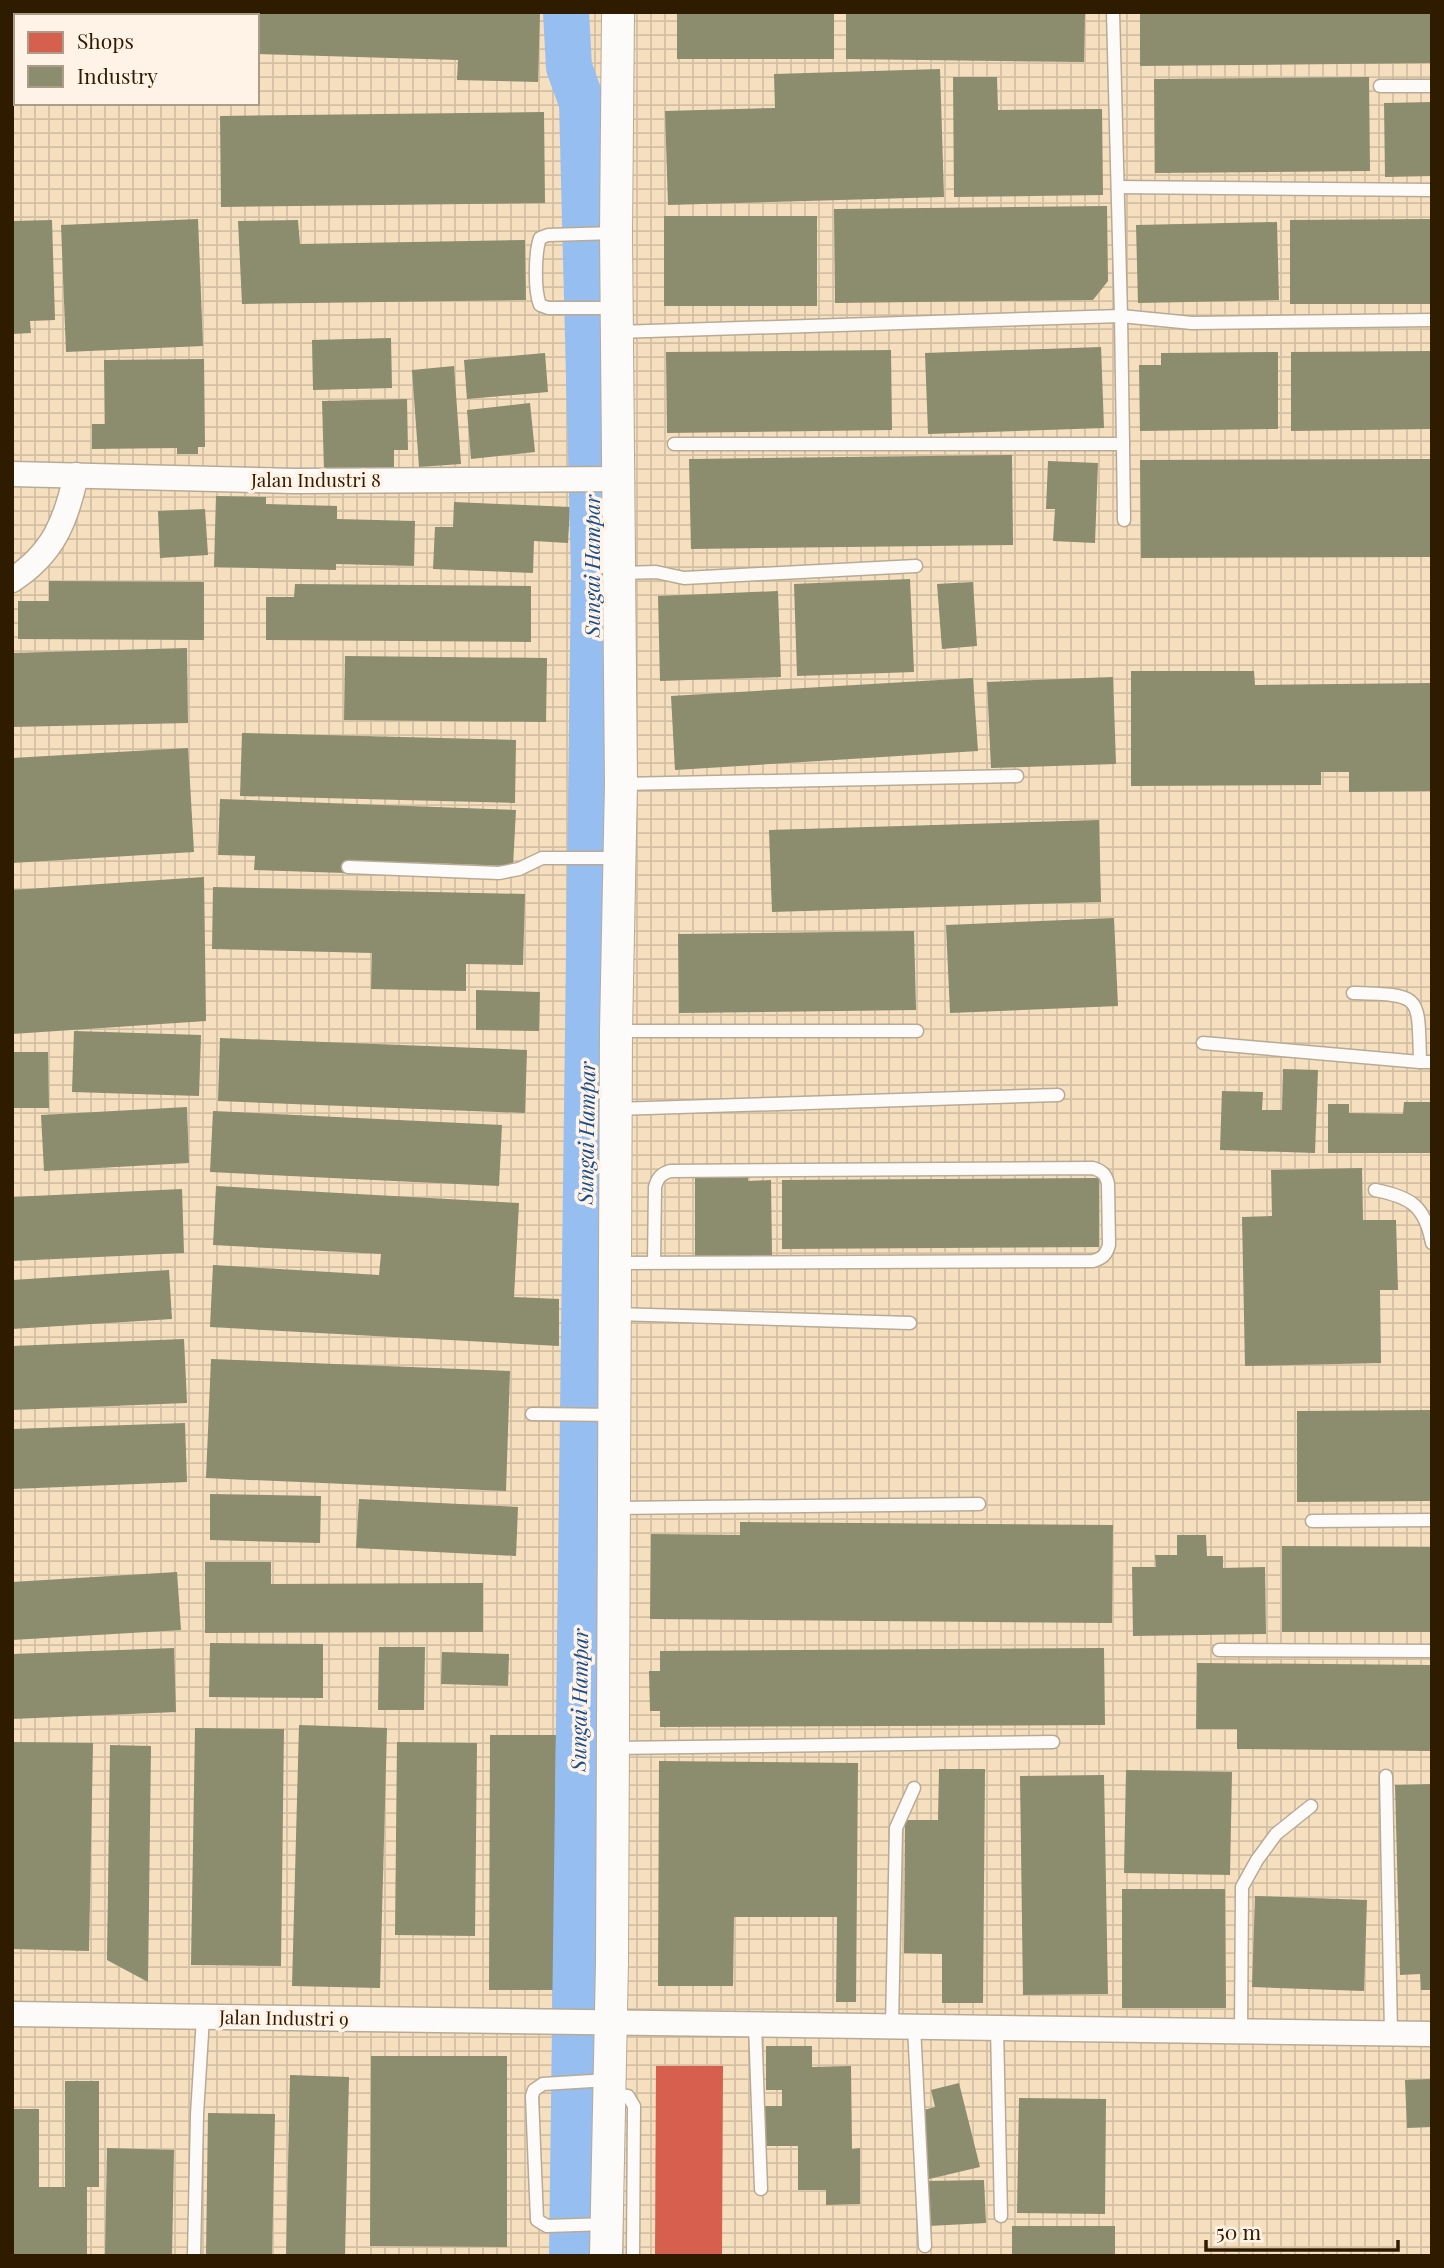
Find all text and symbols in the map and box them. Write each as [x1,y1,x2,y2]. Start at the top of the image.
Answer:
legend [14,14,259,105]
text: Shops [77,26,134,54]
text: Industry [77,61,158,89]
street label: Jalan Industri 8 [250,466,381,492]
water label: Sungai Hampar [577,494,605,638]
water label: Sungai Hampar [570,1060,600,1205]
water label: Sungai Hampar [563,1627,593,1772]
street label: Jalan Industri 9 [218,2003,349,2031]
scale bar [1206,2208,1398,2252]
text: 50 m [1216,2217,1262,2245]

